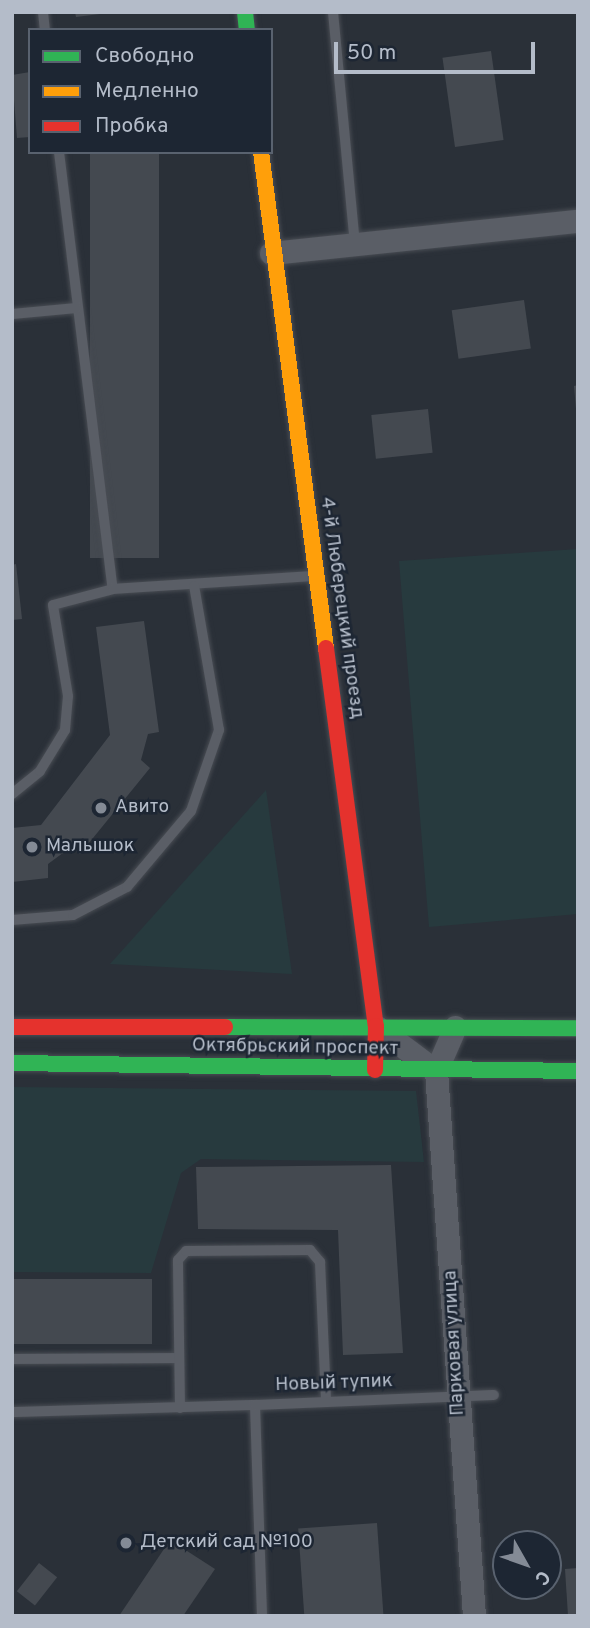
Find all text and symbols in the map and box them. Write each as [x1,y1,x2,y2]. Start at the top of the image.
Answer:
legend [28,28,273,154]
scale bar [338,28,539,72]
text: 50 m [347,40,396,67]
text: Свободно [95,43,194,70]
text: Медленно [95,78,199,105]
text: Пробка [95,113,168,140]
street label: 4-й Люберецкий проезд [314,496,368,720]
place label: Авито [115,797,169,819]
marker: Авито [93,800,109,816]
place label: Малышок [46,836,135,858]
marker: Малышок [24,839,40,855]
street label: Октябрьский проспект [192,1035,398,1061]
street label: Парковая улица [440,1270,470,1416]
street label: Новый тупик [275,1371,393,1397]
north arrow [492,1530,562,1600]
place label: Детский сад №100 [140,1532,313,1554]
marker: Детский сад №100 [118,1535,134,1551]
text: С [528,1565,555,1590]

